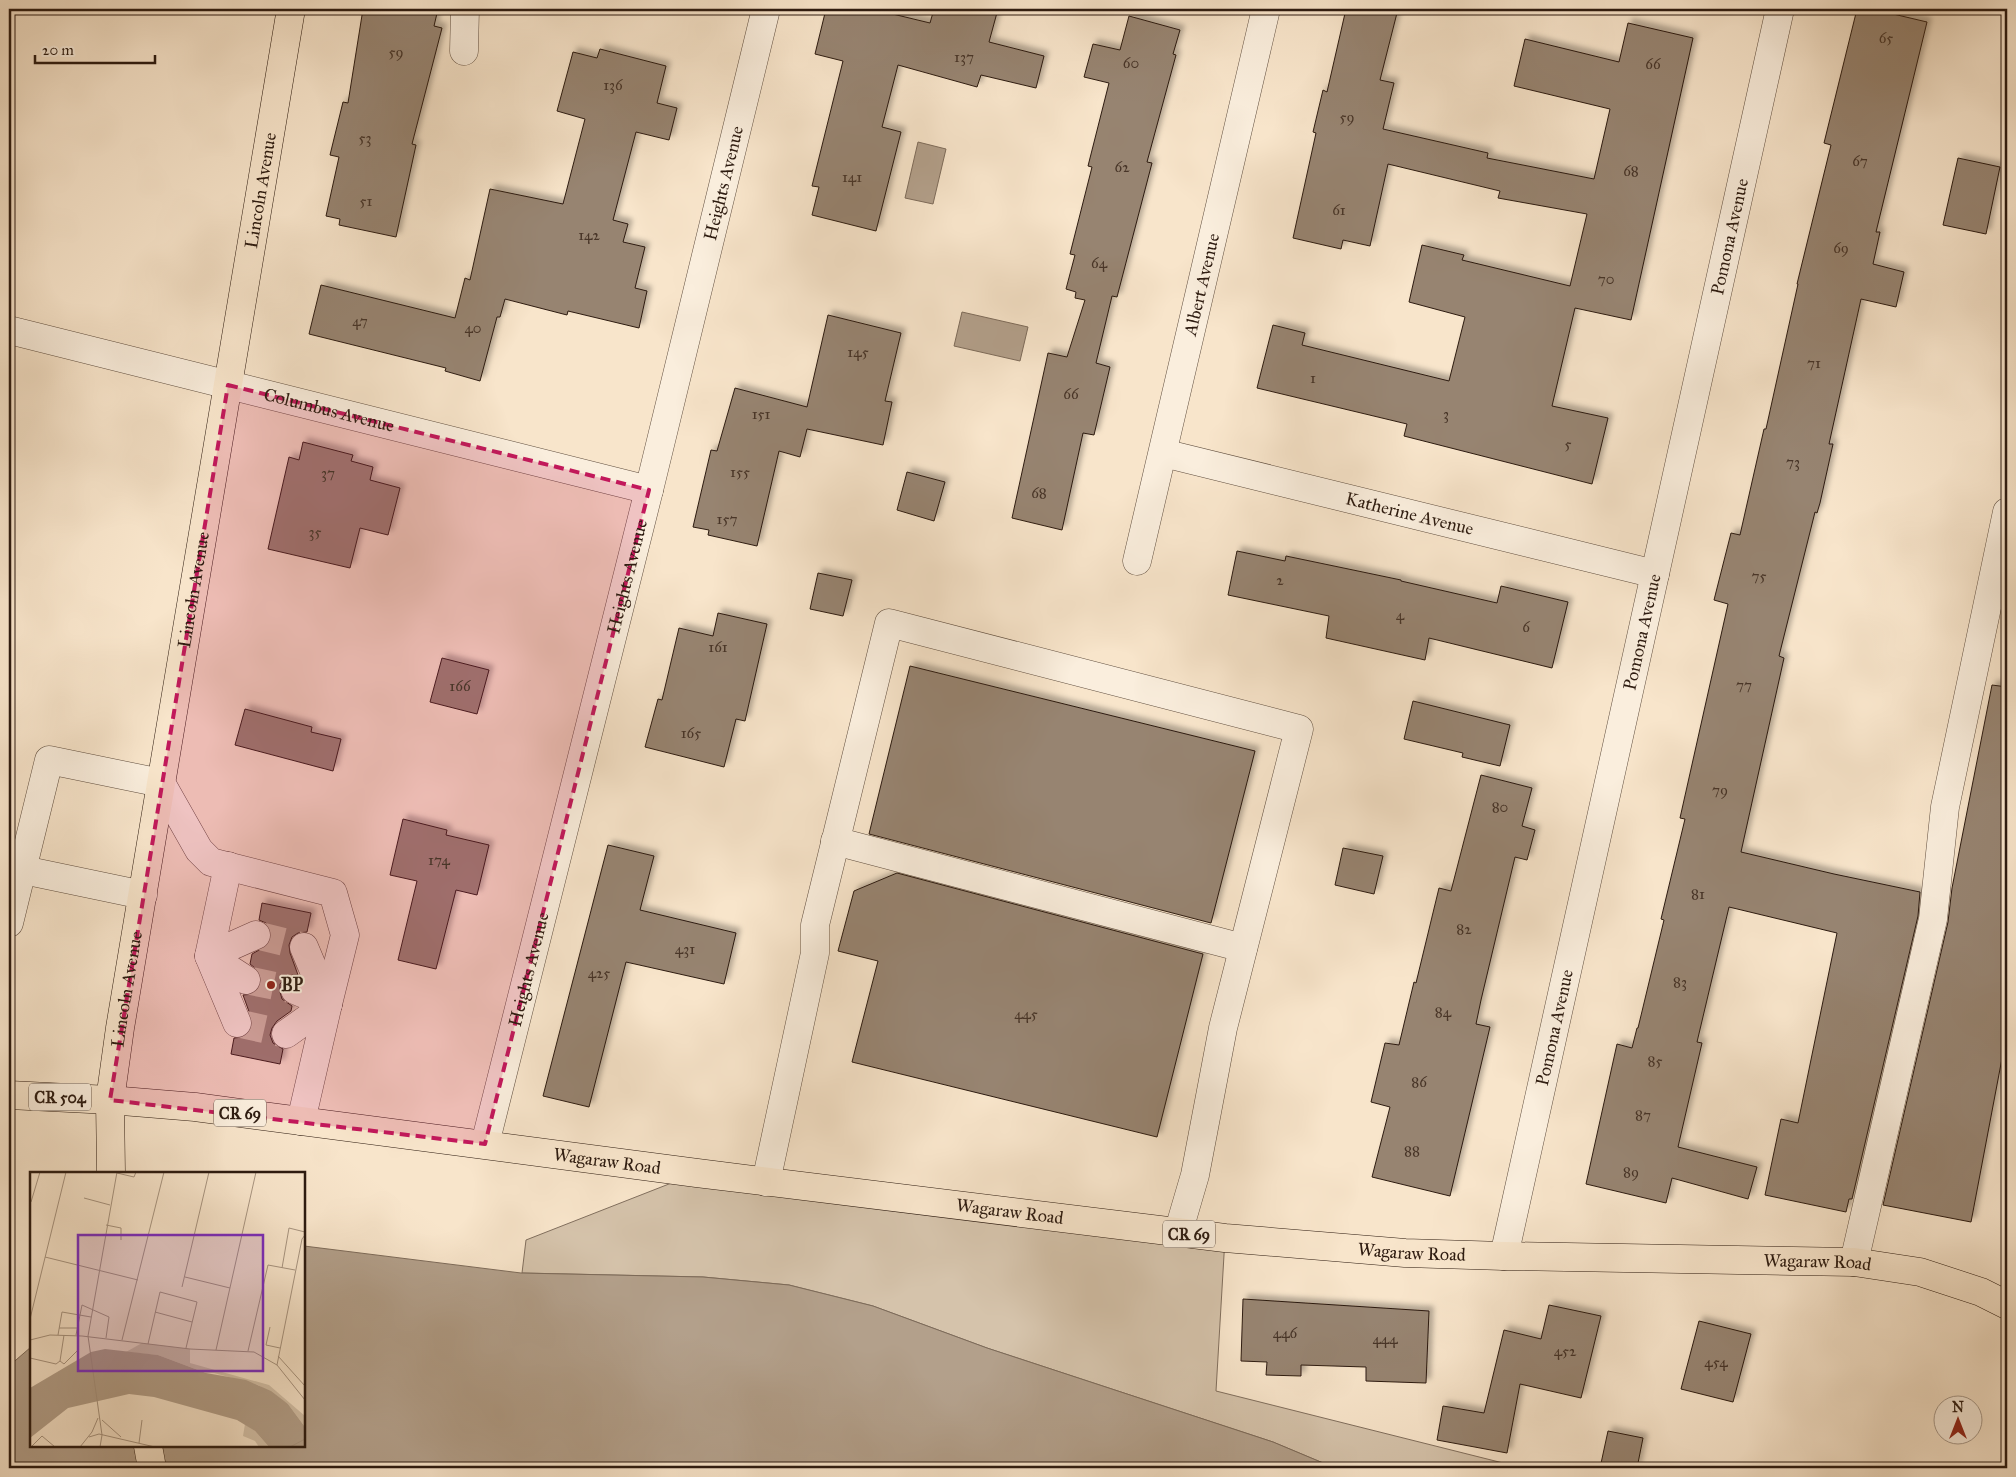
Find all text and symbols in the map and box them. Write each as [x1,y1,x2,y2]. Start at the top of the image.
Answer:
house number: 65 [1879,29,1893,47]
scale bar [35,32,155,64]
text: 20 m [42,41,74,59]
house number: 59 [388,43,404,61]
house number: 137 [954,48,974,66]
house number: 60 [1123,54,1139,72]
house number: 66 [1645,55,1662,73]
house number: 136 [603,76,624,94]
house number: 59 [1339,108,1355,126]
street label: Heights Avenue [699,124,748,243]
house number: 53 [359,129,371,147]
street label: Lincoln Avenue [240,131,281,250]
house number: 67 [1852,152,1868,170]
house number: 62 [1114,158,1130,176]
house number: 68 [1623,162,1639,180]
house number: 141 [842,168,862,186]
street label: Pomona Avenue [1706,176,1753,297]
house number: 51 [360,192,373,210]
house number: 61 [1332,201,1346,219]
house number: 142 [578,226,600,244]
street label: Albert Avenue [1179,231,1224,339]
house number: 69 [1833,239,1849,257]
house number: 64 [1091,254,1108,272]
house number: 70 [1598,270,1614,288]
house number: 47 [352,312,368,330]
house number: 40 [464,319,482,337]
house number: 145 [847,343,869,361]
house number: 71 [1807,354,1821,372]
house number: 1 [1310,369,1316,387]
street label: Columbus Avenue [262,383,397,437]
house number: 66 [1063,385,1080,403]
house number: 151 [752,405,770,423]
house number: 3 [1443,405,1449,423]
house number: 5 [1565,435,1572,453]
house number: 73 [1786,453,1800,471]
house number: 155 [730,463,750,481]
house number: 37 [321,464,335,482]
house number: 68 [1031,484,1047,502]
street label: Katherine Avenue [1343,487,1476,540]
house number: 157 [717,510,737,528]
street label: Heights Avenue [602,517,652,636]
house number: 35 [309,523,322,541]
street label: Lincoln Avenue [173,530,214,650]
house number: 75 [1752,567,1767,585]
house number: 2 [1276,571,1284,589]
street label: Pomona Avenue [1619,572,1666,692]
house number: 4 [1396,606,1405,624]
house number: 6 [1522,618,1531,636]
house number: 161 [708,638,728,656]
house number: 77 [1736,676,1752,694]
house number: 166 [449,677,472,695]
house number: 165 [681,724,701,742]
house number: 79 [1712,781,1728,799]
house number: 80 [1492,798,1508,816]
house number: 174 [428,851,451,869]
house number: 81 [1691,885,1705,903]
street label: Heights Avenue [504,910,554,1029]
house number: 82 [1456,920,1472,938]
street label: Lincoln Avenue [106,930,147,1049]
house number: 431 [675,940,695,958]
house number: 425 [588,964,610,982]
street label: Pomona Avenue [1531,967,1578,1088]
house number: 83 [1673,973,1687,991]
place label: BP [281,974,304,996]
marker: BP [265,979,277,991]
house number: 84 [1435,1003,1452,1021]
house number: 445 [1014,1005,1038,1023]
house number: 85 [1648,1052,1662,1070]
house number: 86 [1411,1073,1428,1091]
road number: CR 504 [29,1084,91,1110]
road number: CR 69 [214,1100,266,1126]
house number: 87 [1635,1106,1651,1124]
house number: 88 [1404,1142,1420,1160]
street label: Wagaraw Road [552,1143,662,1179]
house number: 89 [1623,1163,1639,1181]
inset map [30,1172,305,1447]
street label: Wagaraw Road [955,1194,1065,1229]
road number: CR 69 [1163,1220,1215,1248]
street label: Wagaraw Road [1357,1238,1466,1266]
street label: Wagaraw Road [1763,1249,1873,1276]
house number: 446 [1273,1324,1299,1342]
house number: 444 [1372,1330,1398,1348]
house number: 452 [1554,1342,1577,1360]
house number: 454 [1704,1353,1728,1371]
north arrow [1934,1394,1984,1444]
text: N [1952,1399,1964,1416]

